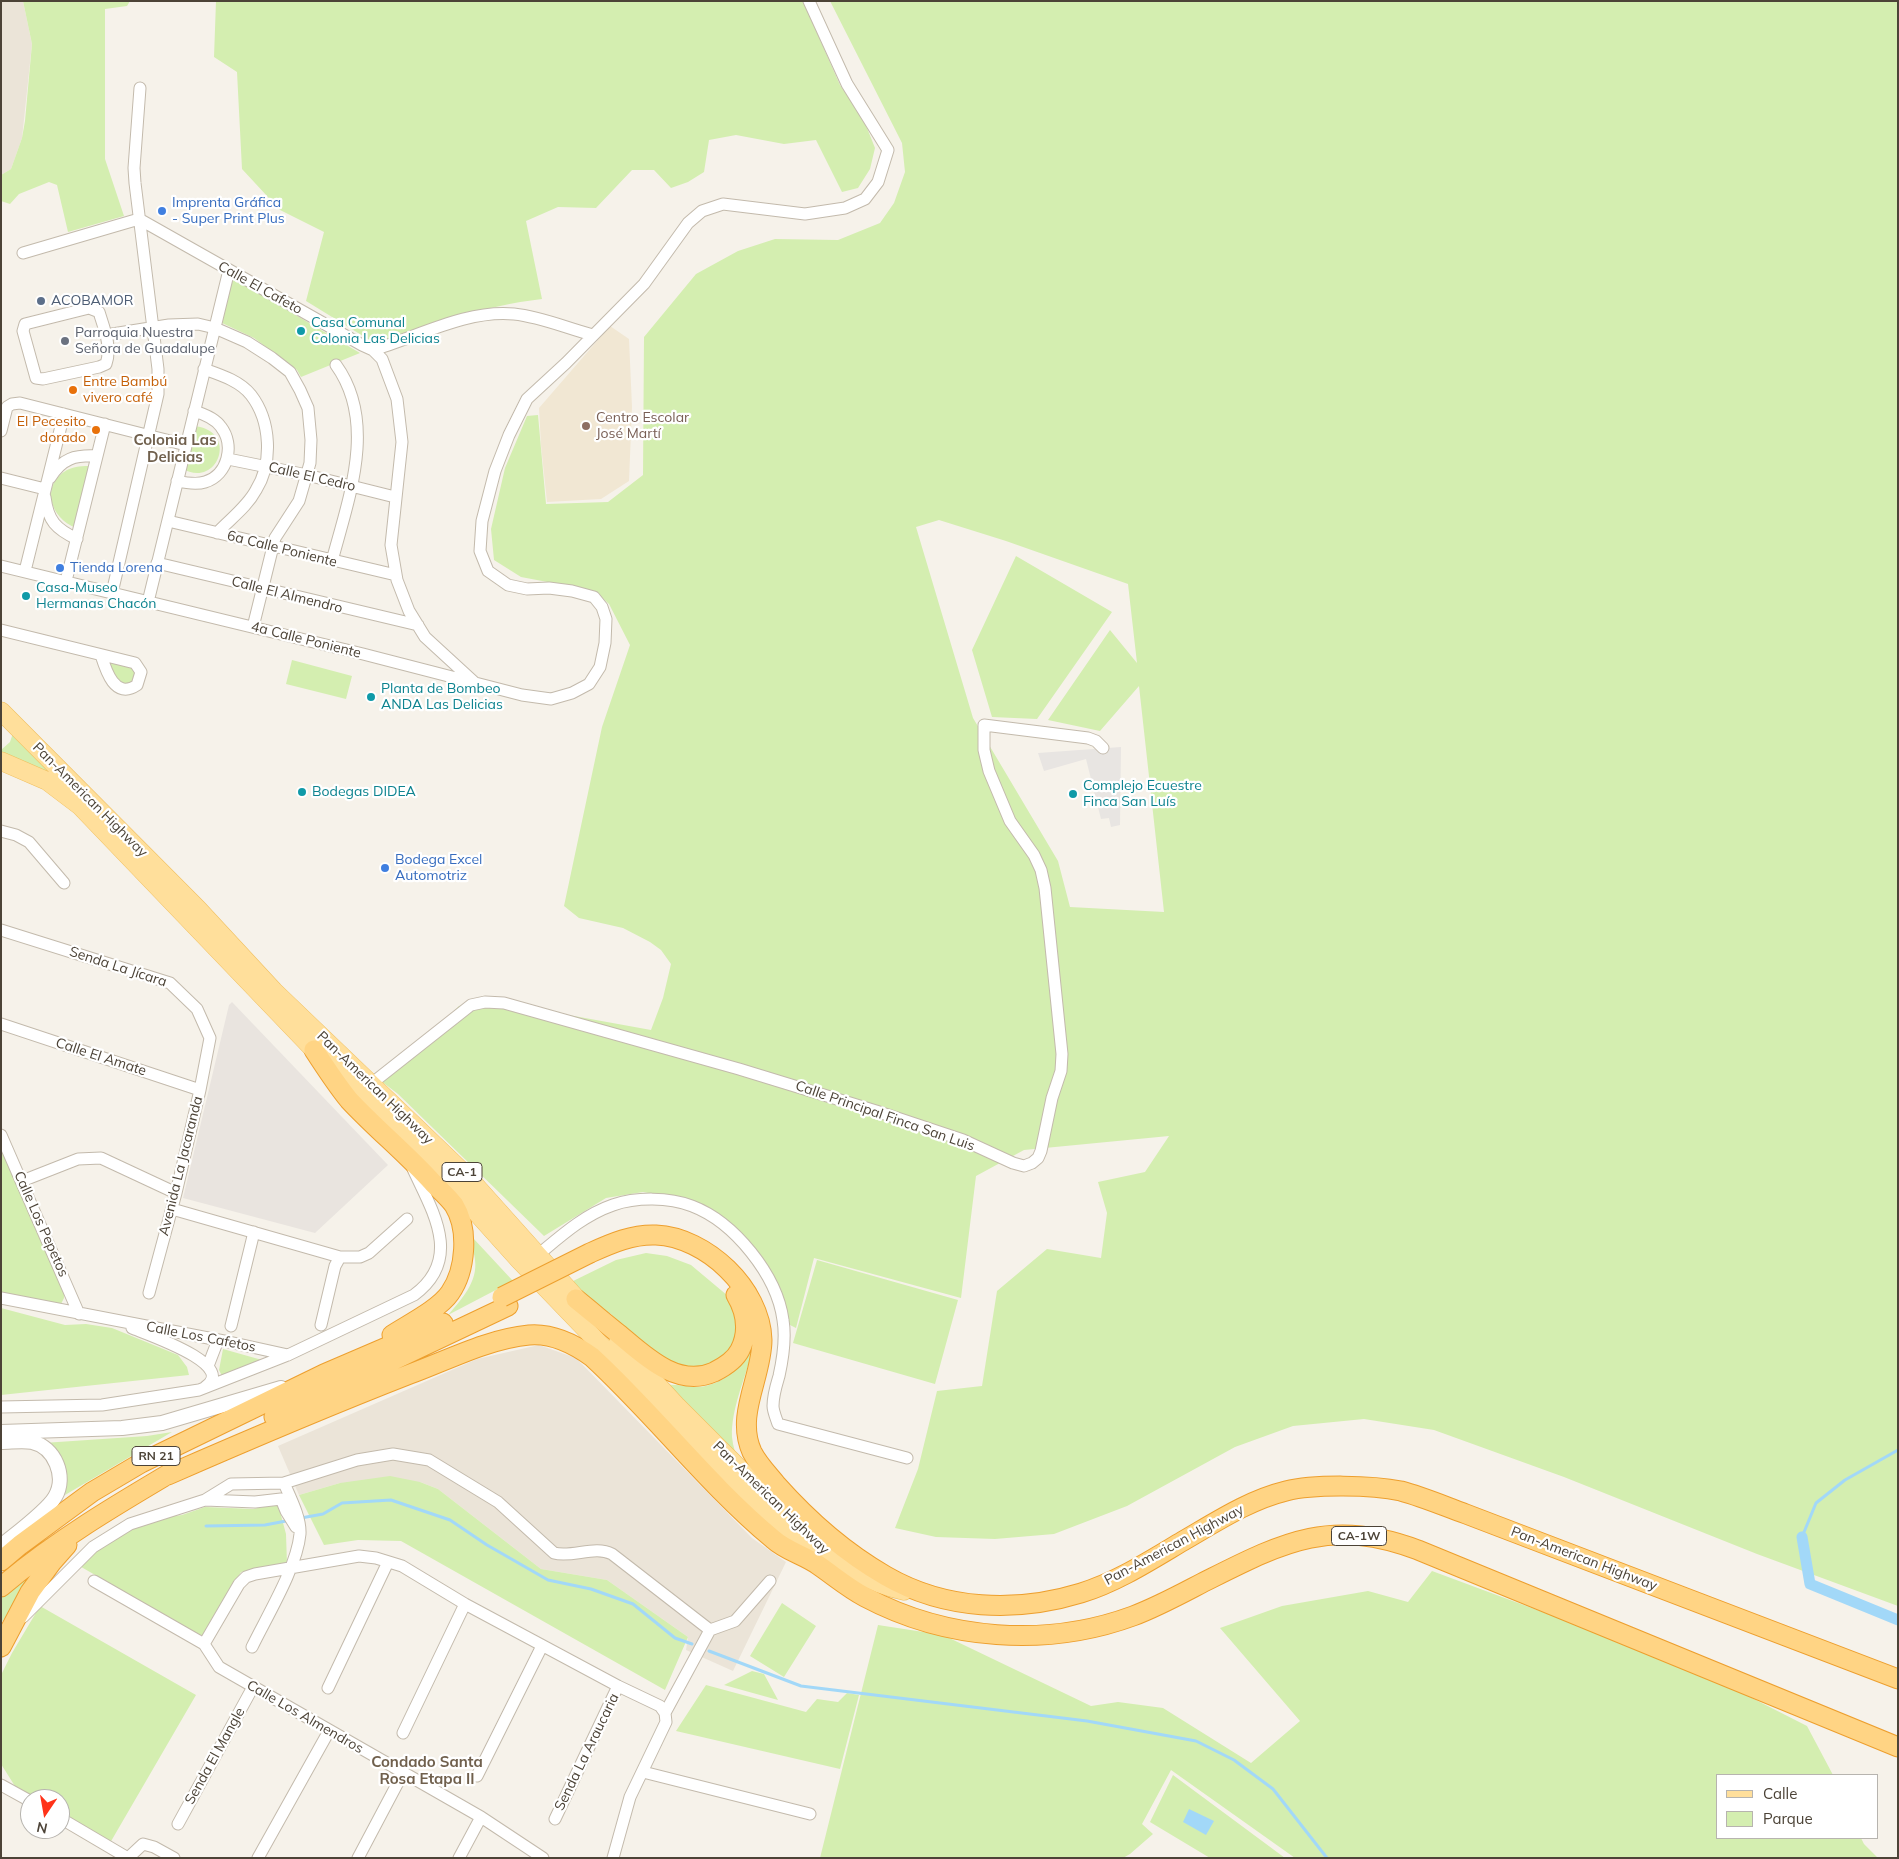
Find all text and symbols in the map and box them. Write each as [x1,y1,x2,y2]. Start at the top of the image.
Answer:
place label: Imprenta Gráfica - Super Print Plus [172,195,285,228]
marker: Imprenta Gráfica - Super Print Plus [156,205,168,217]
street label: Calle El Cafeto [215,258,305,318]
place label: ACOBAMOR [51,293,133,309]
marker: ACOBAMOR [35,295,47,307]
place label: Casa Comunal Colonia Las Delicias [311,315,440,348]
place label: Parroquia Nuestra Señora de Guadalupe [75,325,215,358]
marker: Casa Comunal Colonia Las Delicias [295,325,307,337]
marker: Parroquia Nuestra Señora de Guadalupe [59,335,71,347]
place label: Entre Bambú vivero café [83,374,167,407]
marker: Entre Bambú vivero café [67,384,79,396]
place label: Centro Escolar José Martí [596,410,689,442]
place label: El Pecesito dorado [17,414,86,447]
marker: Centro Escolar José Martí [580,420,592,432]
marker: El Pecesito dorado [90,424,102,436]
district label: Colonia Las Delicias [133,431,217,466]
street label: Calle El Cedro [267,459,357,495]
street label: 6a Calle Poniente [225,527,339,571]
place label: Tienda Lorena [70,560,163,576]
marker: Tienda Lorena [54,562,66,574]
street label: Calle El Almendro [230,573,344,617]
place label: Casa-Museo Hermanas Chacón [36,580,156,612]
marker: Casa-Museo Hermanas Chacón [20,590,32,602]
street label: 4a Calle Poniente [249,618,363,662]
place label: Planta de Bombeo ANDA Las Delicias [381,681,503,714]
marker: Planta de Bombeo ANDA Las Delicias [365,691,377,703]
street label: Pan-American Highway [29,739,151,861]
place label: Complejo Ecuestre Finca San Luís [1083,778,1202,810]
place label: Bodegas DIDEA [312,784,416,800]
marker: Bodegas DIDEA [296,786,308,798]
marker: Complejo Ecuestre Finca San Luís [1067,788,1079,800]
place label: Bodega Excel Automotriz [395,852,482,884]
marker: Bodega Excel Automotriz [379,862,391,874]
street label: Senda La Jícara [67,943,169,991]
street label: Pan-American Highway [313,1028,437,1148]
street label: Calle El Amate [54,1034,148,1080]
street label: Calle Principal Finca San Luis [793,1077,977,1155]
street label: Avenida La Jacaranda [156,1094,206,1238]
road number: CA-1 [442,1162,482,1182]
street label: Calle Los Pepetos [10,1168,72,1280]
street label: Calle Los Cafetos [145,1318,257,1356]
street label: Pan-American Highway [709,1438,833,1558]
road number: RN 21 [132,1446,180,1465]
street label: Pan-American Highway [1102,1501,1246,1589]
street label: Pan-American Highway [1509,1523,1659,1595]
road number: CA-1W [1332,1526,1386,1545]
street label: Calle Los Almendros [244,1677,366,1757]
street label: Senda La Araucaria [551,1691,623,1813]
street label: Senda El Mangle [181,1705,249,1807]
district label: Condado Santa Rosa Etapa II [371,1753,483,1788]
legend [1716,1774,1879,1839]
text: Calle [1763,1784,1797,1803]
north arrow [20,1789,70,1839]
text: Parque [1763,1809,1813,1828]
text: N [35,1818,49,1838]

